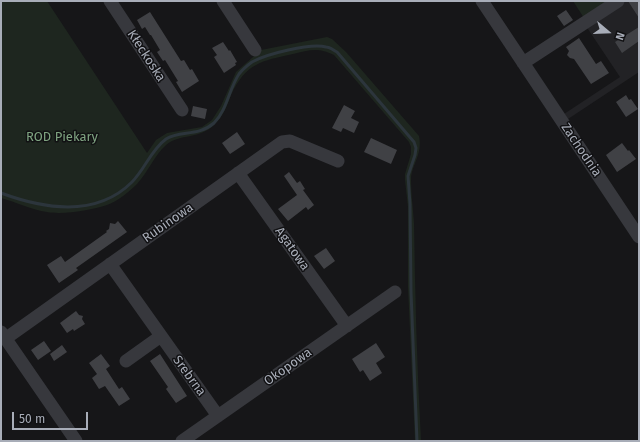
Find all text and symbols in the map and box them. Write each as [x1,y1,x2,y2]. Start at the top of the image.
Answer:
north arrow [588,12,628,52]
street label: Kłeckoska [124,27,168,85]
text: N [612,30,627,42]
street label: Zachodnia [557,120,605,180]
park label: ROD Piekary [26,129,98,145]
street label: Rubinowa [140,200,196,246]
street label: Agatowa [271,224,313,274]
street label: Okopowa [261,345,315,389]
street label: Srebrna [169,353,209,399]
scale bar [14,404,90,430]
text: 50 m [19,412,45,426]

